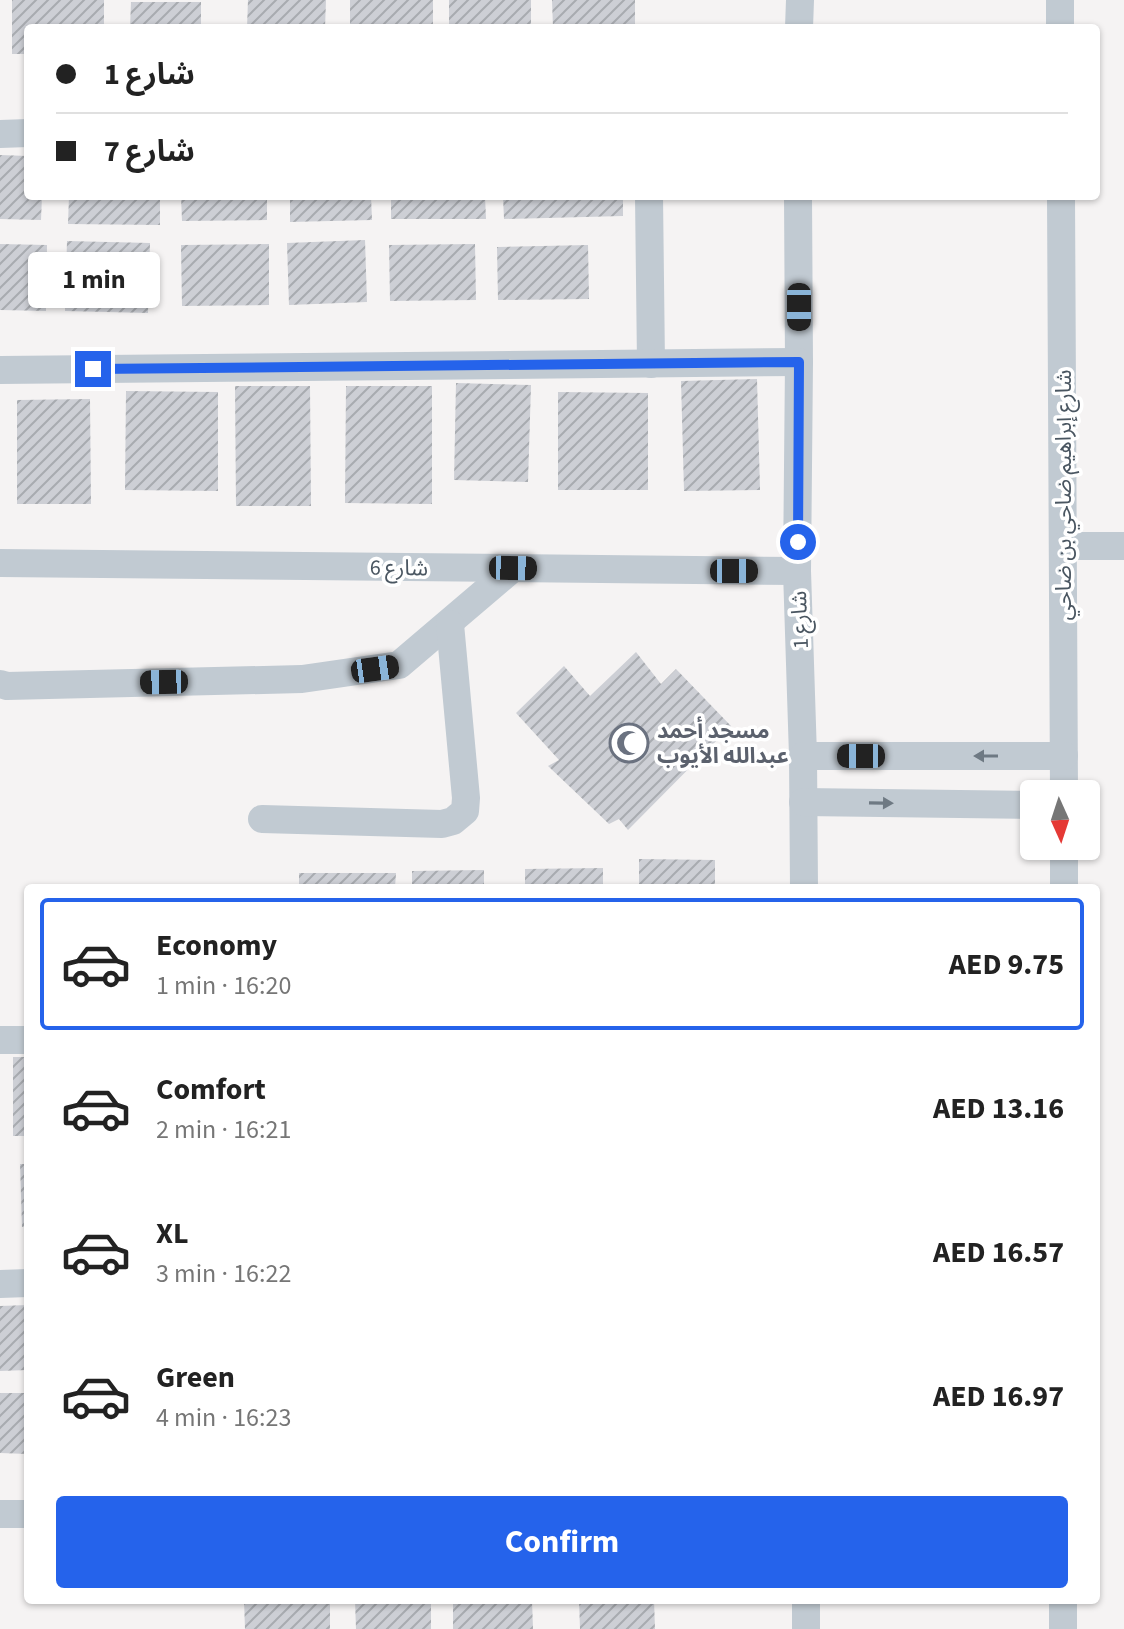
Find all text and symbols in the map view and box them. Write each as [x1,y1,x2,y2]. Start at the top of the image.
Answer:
text: شارع 1 [104,53,195,96]
text: شارع 7 [104,130,195,173]
callout: 1 min [27,253,159,309]
text: 1 min [62,261,126,298]
car [787,283,811,331]
route end [75,351,111,387]
street label: شارع إبراهيم ضاحي بن ضاحي [1048,370,1080,620]
route start [780,524,816,560]
street label: شارع 6 [370,551,428,585]
car [489,556,537,580]
car [710,559,758,583]
street label: شارع 1 [783,590,817,650]
car [350,654,400,684]
car [140,670,188,694]
place label: مسجد أحمد عبدالله الأيوب [657,715,789,772]
mosque icon: مسجد أحمد عبدالله الأيوب [608,722,650,764]
car [837,744,885,768]
one-way arrow [973,750,998,762]
north arrow [1020,780,1100,860]
map controls [1020,780,1100,860]
one-way arrow [869,797,894,809]
text: Economy [156,924,277,967]
icon: car [60,928,132,1000]
text: AED 9.75 [949,943,1064,986]
text: 1 min · 16:20 [156,967,291,1004]
text: Comfort [156,1068,266,1111]
icon: car [60,1072,132,1144]
text: AED 13.16 [933,1087,1064,1130]
text: 2 min · 16:21 [156,1111,291,1148]
text: XL [156,1212,189,1255]
icon: car [60,1216,132,1288]
text: AED 16.57 [933,1231,1064,1274]
text: 3 min · 16:22 [156,1255,291,1292]
text: Green [156,1356,235,1399]
icon: car [60,1360,132,1432]
text: AED 16.97 [933,1375,1064,1418]
text: 4 min · 16:23 [156,1399,291,1436]
button: Confirm [56,1496,1068,1588]

